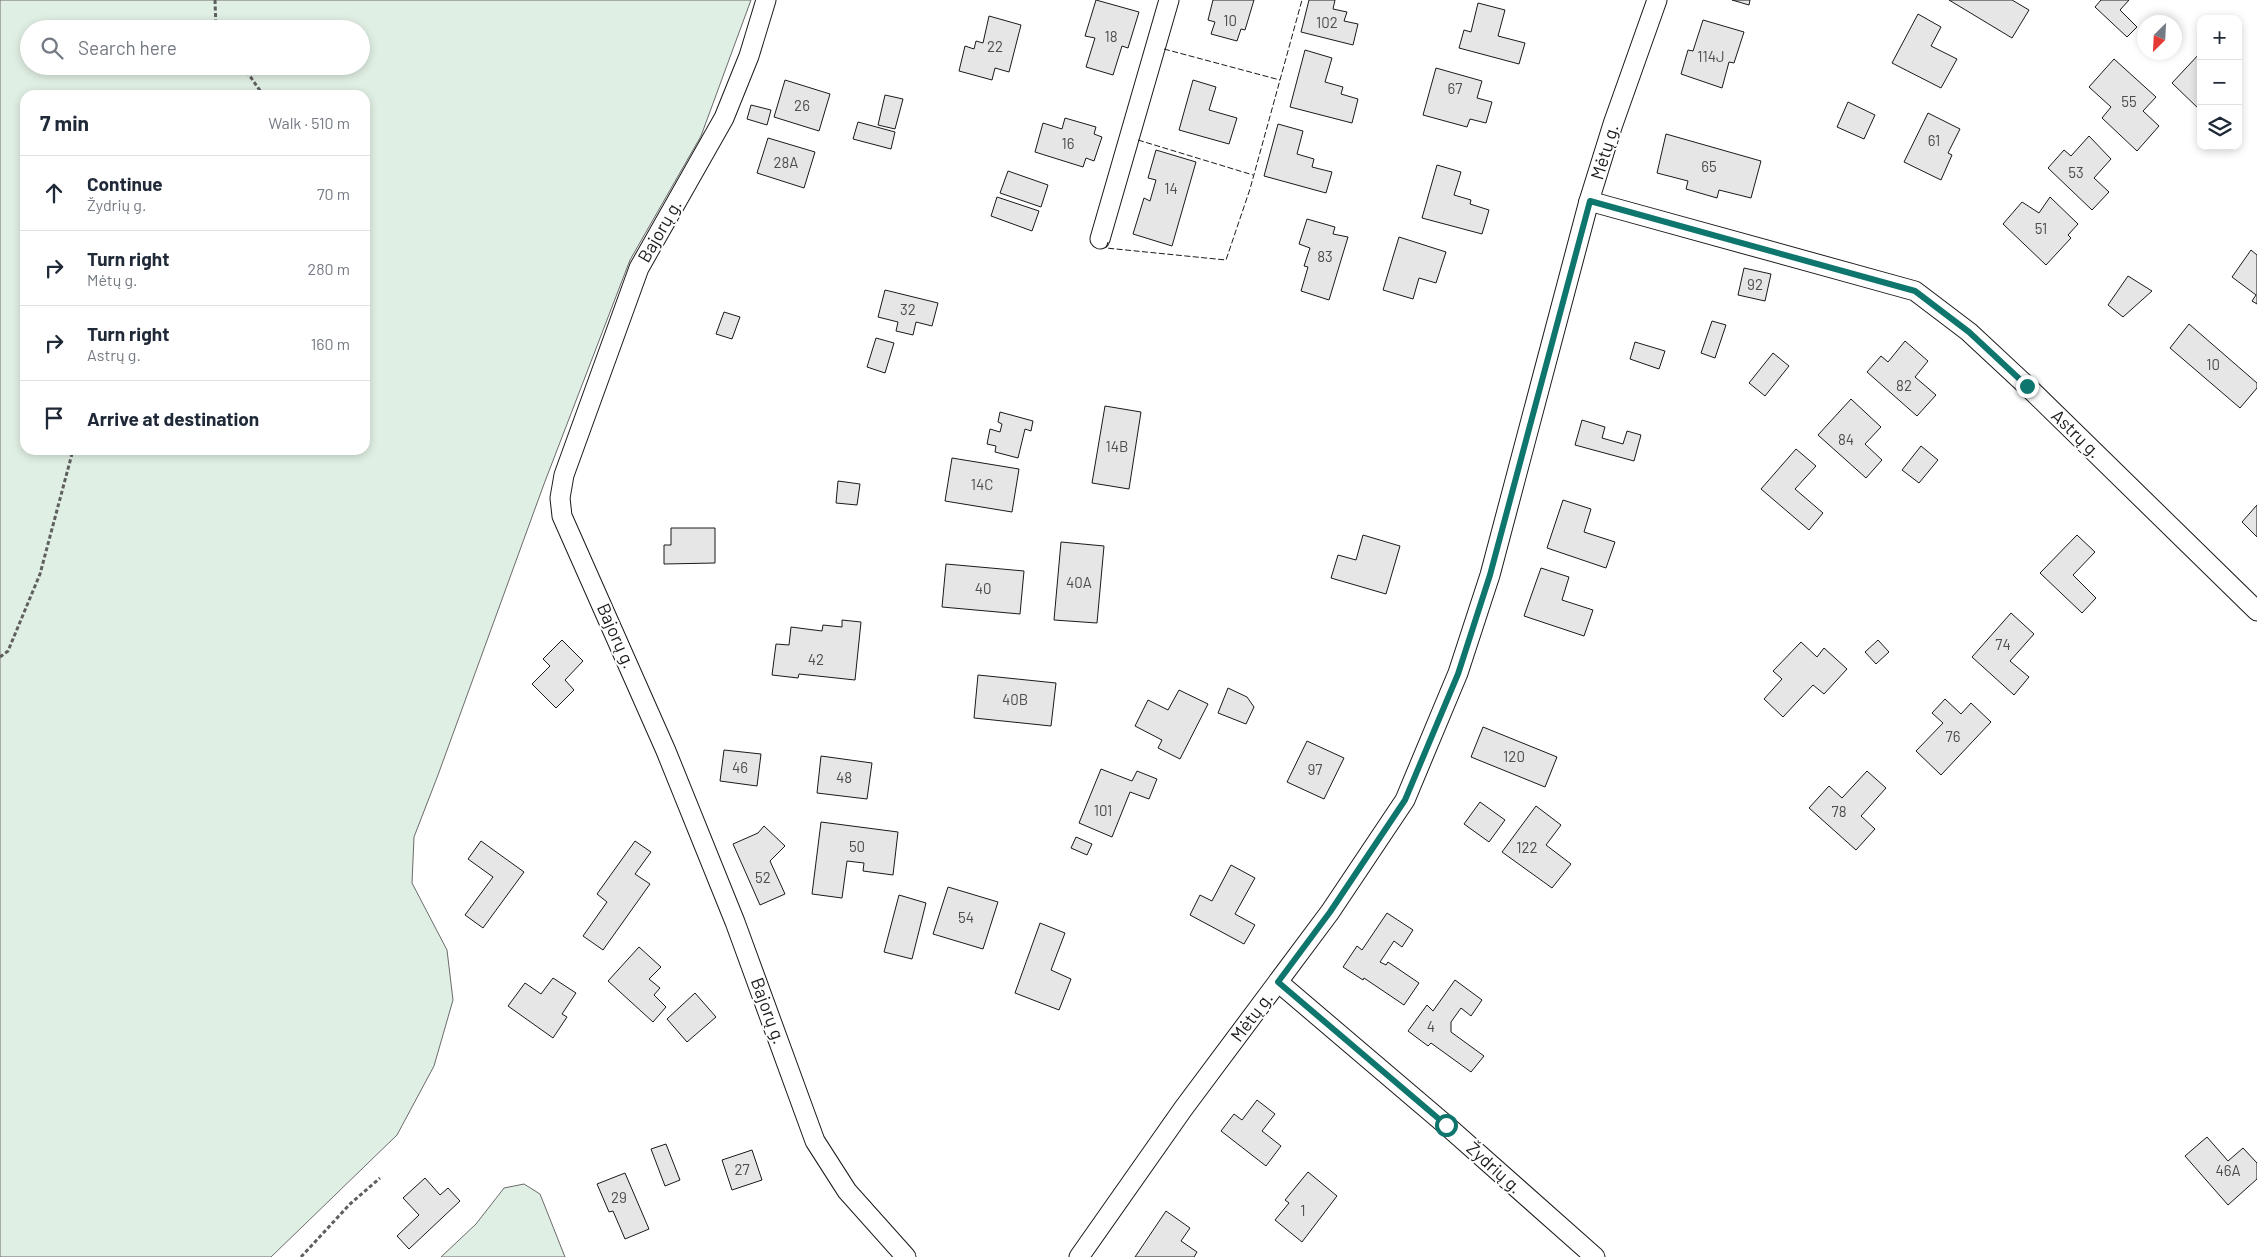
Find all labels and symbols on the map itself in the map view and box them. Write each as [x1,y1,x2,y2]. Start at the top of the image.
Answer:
house number: 10 [1223,11,1237,29]
house number: 102 [1316,13,1338,31]
north arrow [2137,15,2182,60]
house number: 18 [1104,27,1118,45]
house number: 22 [987,37,1003,55]
house number: 114J [1697,47,1725,65]
house number: 67 [1448,79,1462,97]
house number: 55 [2121,92,2137,110]
house number: 26 [794,96,810,114]
street label: Mėtų g. [1585,121,1623,182]
house number: 61 [1928,131,1940,149]
house number: 16 [1062,134,1074,152]
house number: 28A [774,153,798,171]
house number: 65 [1701,157,1717,175]
house number: 53 [2068,163,2084,181]
house number: 14 [1164,179,1178,197]
street label: Bajorų g. [632,195,686,266]
house number: 51 [2035,219,2047,237]
house number: 83 [1317,247,1333,265]
house number: 92 [1747,275,1763,293]
house number: 32 [900,300,916,318]
house number: 10 [2206,355,2220,373]
route end [2016,375,2039,398]
house number: 82 [1896,376,1912,394]
street label: Astrų g. [2047,404,2106,462]
house number: 84 [1838,430,1854,448]
house number: 14B [1106,437,1128,455]
house number: 14C [971,475,993,493]
house number: 40A [1066,573,1092,591]
house number: 40 [975,579,991,597]
street label: Bajorų g. [593,600,641,672]
house number: 74 [1995,635,2011,653]
house number: 42 [808,650,824,668]
house number: 40B [1002,690,1028,708]
house number: 76 [1946,727,1960,745]
house number: 120 [1503,747,1525,765]
house number: 46 [732,758,748,776]
house number: 97 [1308,760,1322,778]
house number: 48 [836,768,852,786]
house number: 101 [1094,801,1112,819]
house number: 78 [1832,802,1846,820]
house number: 50 [849,837,865,855]
house number: 122 [1516,838,1538,856]
house number: 52 [755,868,771,886]
house number: 54 [958,908,974,926]
street label: Bajorų g. [747,974,791,1047]
street label: Mėtų g. [1225,987,1277,1046]
house number: 4 [1427,1017,1435,1035]
route start [1435,1114,1458,1137]
street label: Žydrių g. [1462,1137,1527,1198]
house number: 27 [734,1160,750,1178]
house number: 46A [2215,1161,2241,1179]
house number: 29 [611,1188,627,1206]
house number: 1 [1300,1201,1306,1219]

